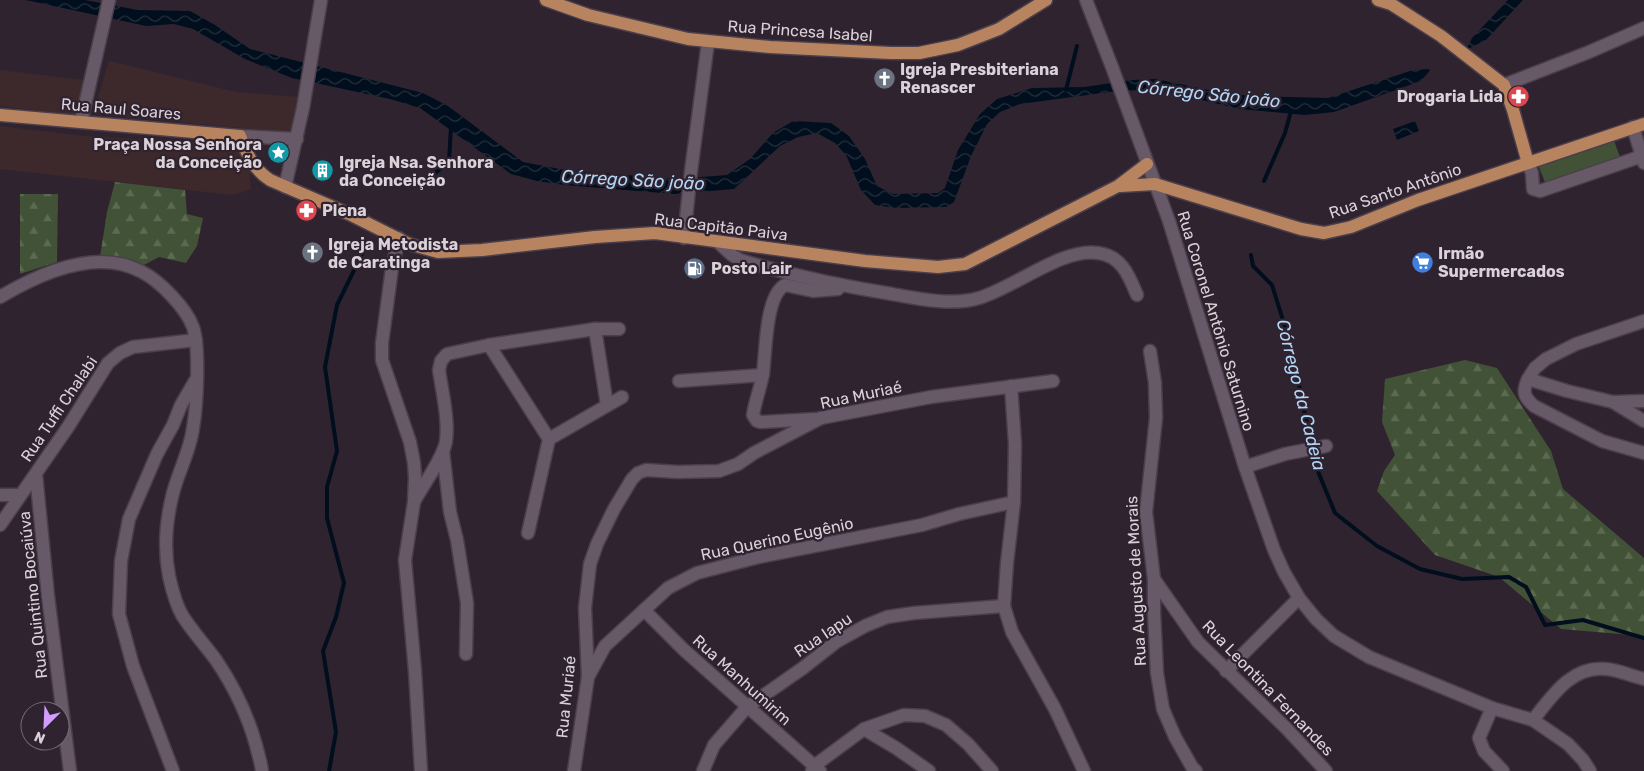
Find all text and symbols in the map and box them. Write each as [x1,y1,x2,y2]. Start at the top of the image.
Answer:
street label: Rua Princesa Isabel [727,16,873,46]
place label: Igreja Presbiteriana Renascer [900,60,1059,97]
church icon: Igreja Presbiteriana Renascer [872,66,896,90]
water label: Córrego São joão [1136,76,1282,112]
pharmacy icon: Drogaria Lida [1507,84,1531,108]
place label: Drogaria Lida [1397,87,1503,106]
street label: Rua Raul Soares [60,94,182,124]
place label: Praça Nossa Senhora da Conceição [93,135,262,172]
place icon: Praça Nossa Senhora da Conceição [266,141,290,165]
place label: Igreja Nsa. Senhora da Conceição [339,153,494,190]
building icon: Igreja Nsa. Senhora da Conceição [311,159,335,183]
street label: Rua Santo Antônio [1326,159,1464,223]
water label: Córrego São joão [561,165,705,195]
pharmacy icon: Plena [294,198,318,222]
place label: Plena [322,201,367,220]
street label: Rua Capitão Paiva [653,209,789,245]
street label: Rua Coronel Antônio Saturnino [1173,209,1259,433]
place label: Igreja Metodista de Caratinga [328,235,458,272]
church icon: Igreja Metodista de Caratinga [300,241,324,265]
place label: Irmão Supermercados [1438,244,1565,281]
supermarket icon: Irmão Supermercados [1410,250,1434,274]
fuel station icon: Posto Lair [683,256,707,280]
place label: Posto Lair [711,259,793,278]
water label: Córrego da Cadeia [1272,317,1331,473]
street label: Rua Tuffi Chalabi [17,353,101,465]
street label: Rua Muriaé [818,377,904,413]
street label: Rua Augusto de Morais [1122,495,1150,667]
street label: Rua Quintino Bocaiúva [15,510,51,680]
street label: Rua Querino Eugênio [699,514,855,564]
street label: Rua Iapu [791,609,855,661]
street label: Rua Leontina Fernandes [1198,616,1338,760]
street label: Rua Manhumirim [689,631,795,729]
street label: Rua Muriaé [552,655,580,739]
north arrow [20,701,70,751]
text: N [32,728,48,747]

